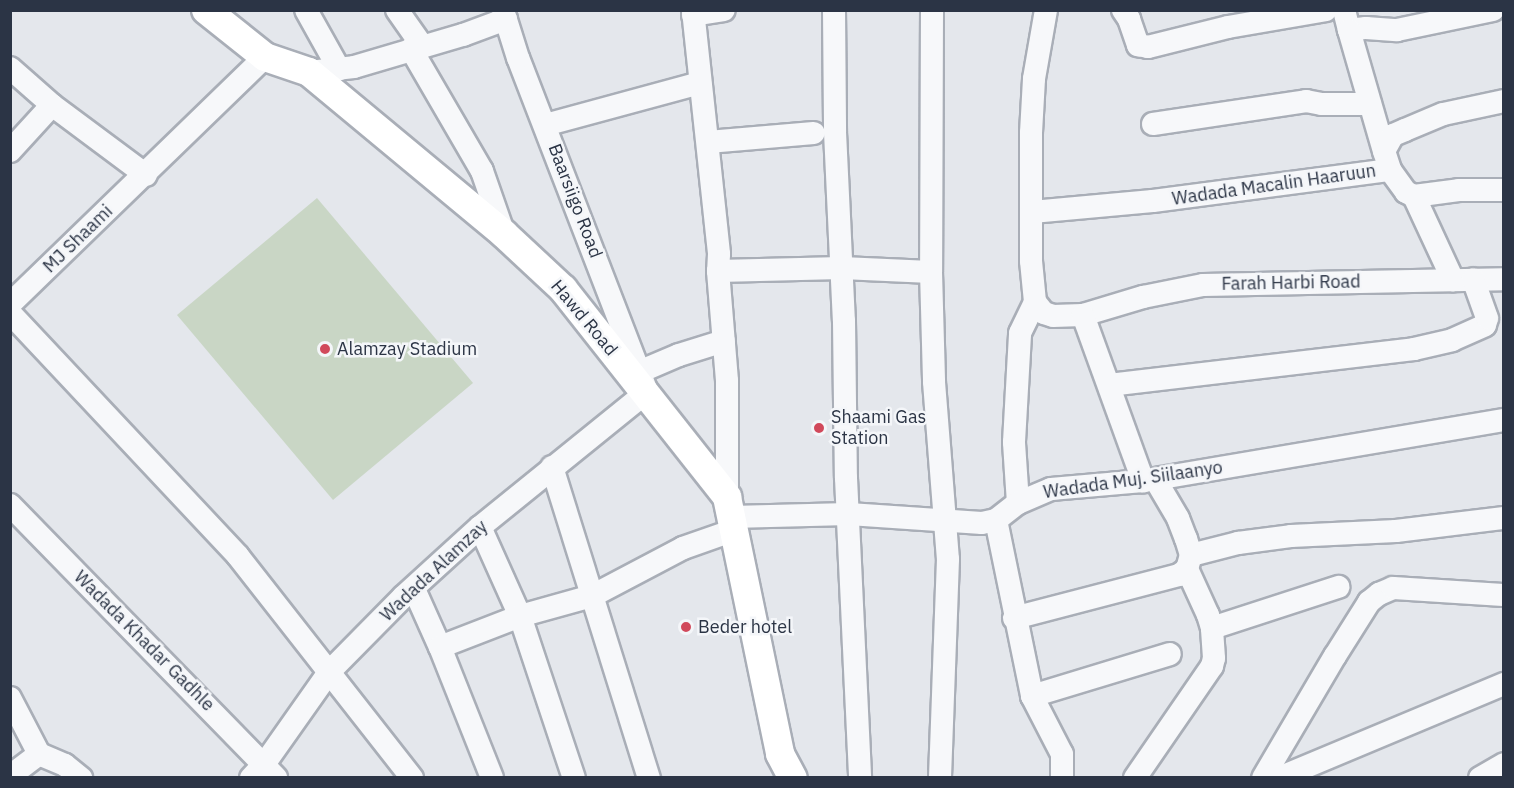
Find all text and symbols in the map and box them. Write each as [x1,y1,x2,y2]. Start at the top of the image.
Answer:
street label: Baarsiigo Road [543,141,607,261]
street label: Wadada Macalin Haaruun [1171,160,1377,210]
street label: MJ Shaami [39,201,117,277]
street label: Farah Harbi Road [1221,271,1361,295]
street label: Hawd Road [546,276,622,360]
place label: Alamzay Stadium [337,338,477,360]
marker: Alamzay Stadium [318,342,332,356]
place label: Shaami Gas Station [831,407,926,450]
marker: Shaami Gas Station [812,421,826,435]
street label: Wadada Muj. Siilaanyo [1042,457,1224,503]
street label: Wadada Alamzay [376,516,492,626]
street label: Wadada Khadar Gadhle [69,566,219,716]
place label: Beder hotel [698,616,792,638]
marker: Beder hotel [679,620,693,634]

